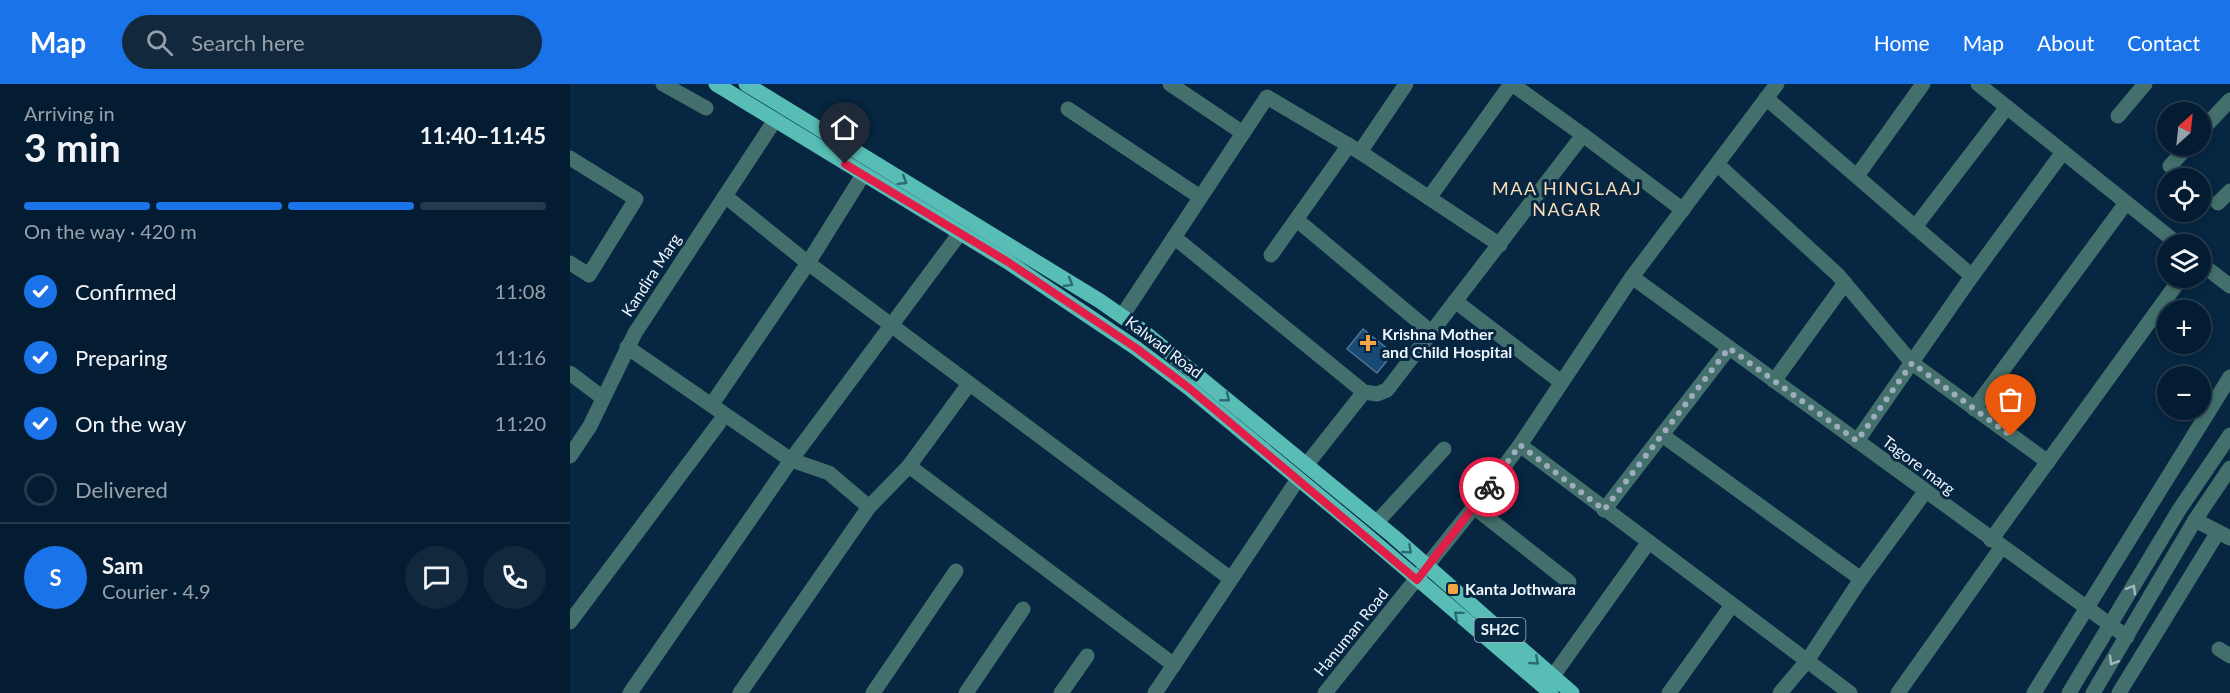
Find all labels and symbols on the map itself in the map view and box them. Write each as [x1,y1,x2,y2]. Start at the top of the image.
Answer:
pin [819,102,870,164]
north arrow [2157,102,2211,156]
one-way arrow [897,173,907,185]
district label: MAA HINGLAAJ NAGAR [1492,177,1642,220]
street label: Kandira Marg [617,230,684,320]
one-way arrow [1063,275,1073,287]
street label: Kalwad Road [1122,312,1206,382]
place label: Krishna Mother and Child Hospital [1382,324,1512,361]
marker: Krishna Mother and Child Hospital [1359,334,1377,352]
pin [1985,374,2036,436]
one-way arrow [1219,390,1230,401]
street label: Tagore marg [1879,431,1959,498]
courier [1459,457,1519,517]
one-way arrow [1401,542,1412,553]
place label: Kanta Jothwara [1465,579,1576,598]
marker: Kanta Jothwara [1446,582,1460,596]
street label: Hanuman Road [1309,584,1392,679]
one-way arrow [2125,585,2136,595]
one-way arrow [1454,611,1465,622]
road number: SH2C [1474,618,1526,642]
one-way arrow [1528,654,1539,665]
one-way arrow [2108,655,2120,665]

